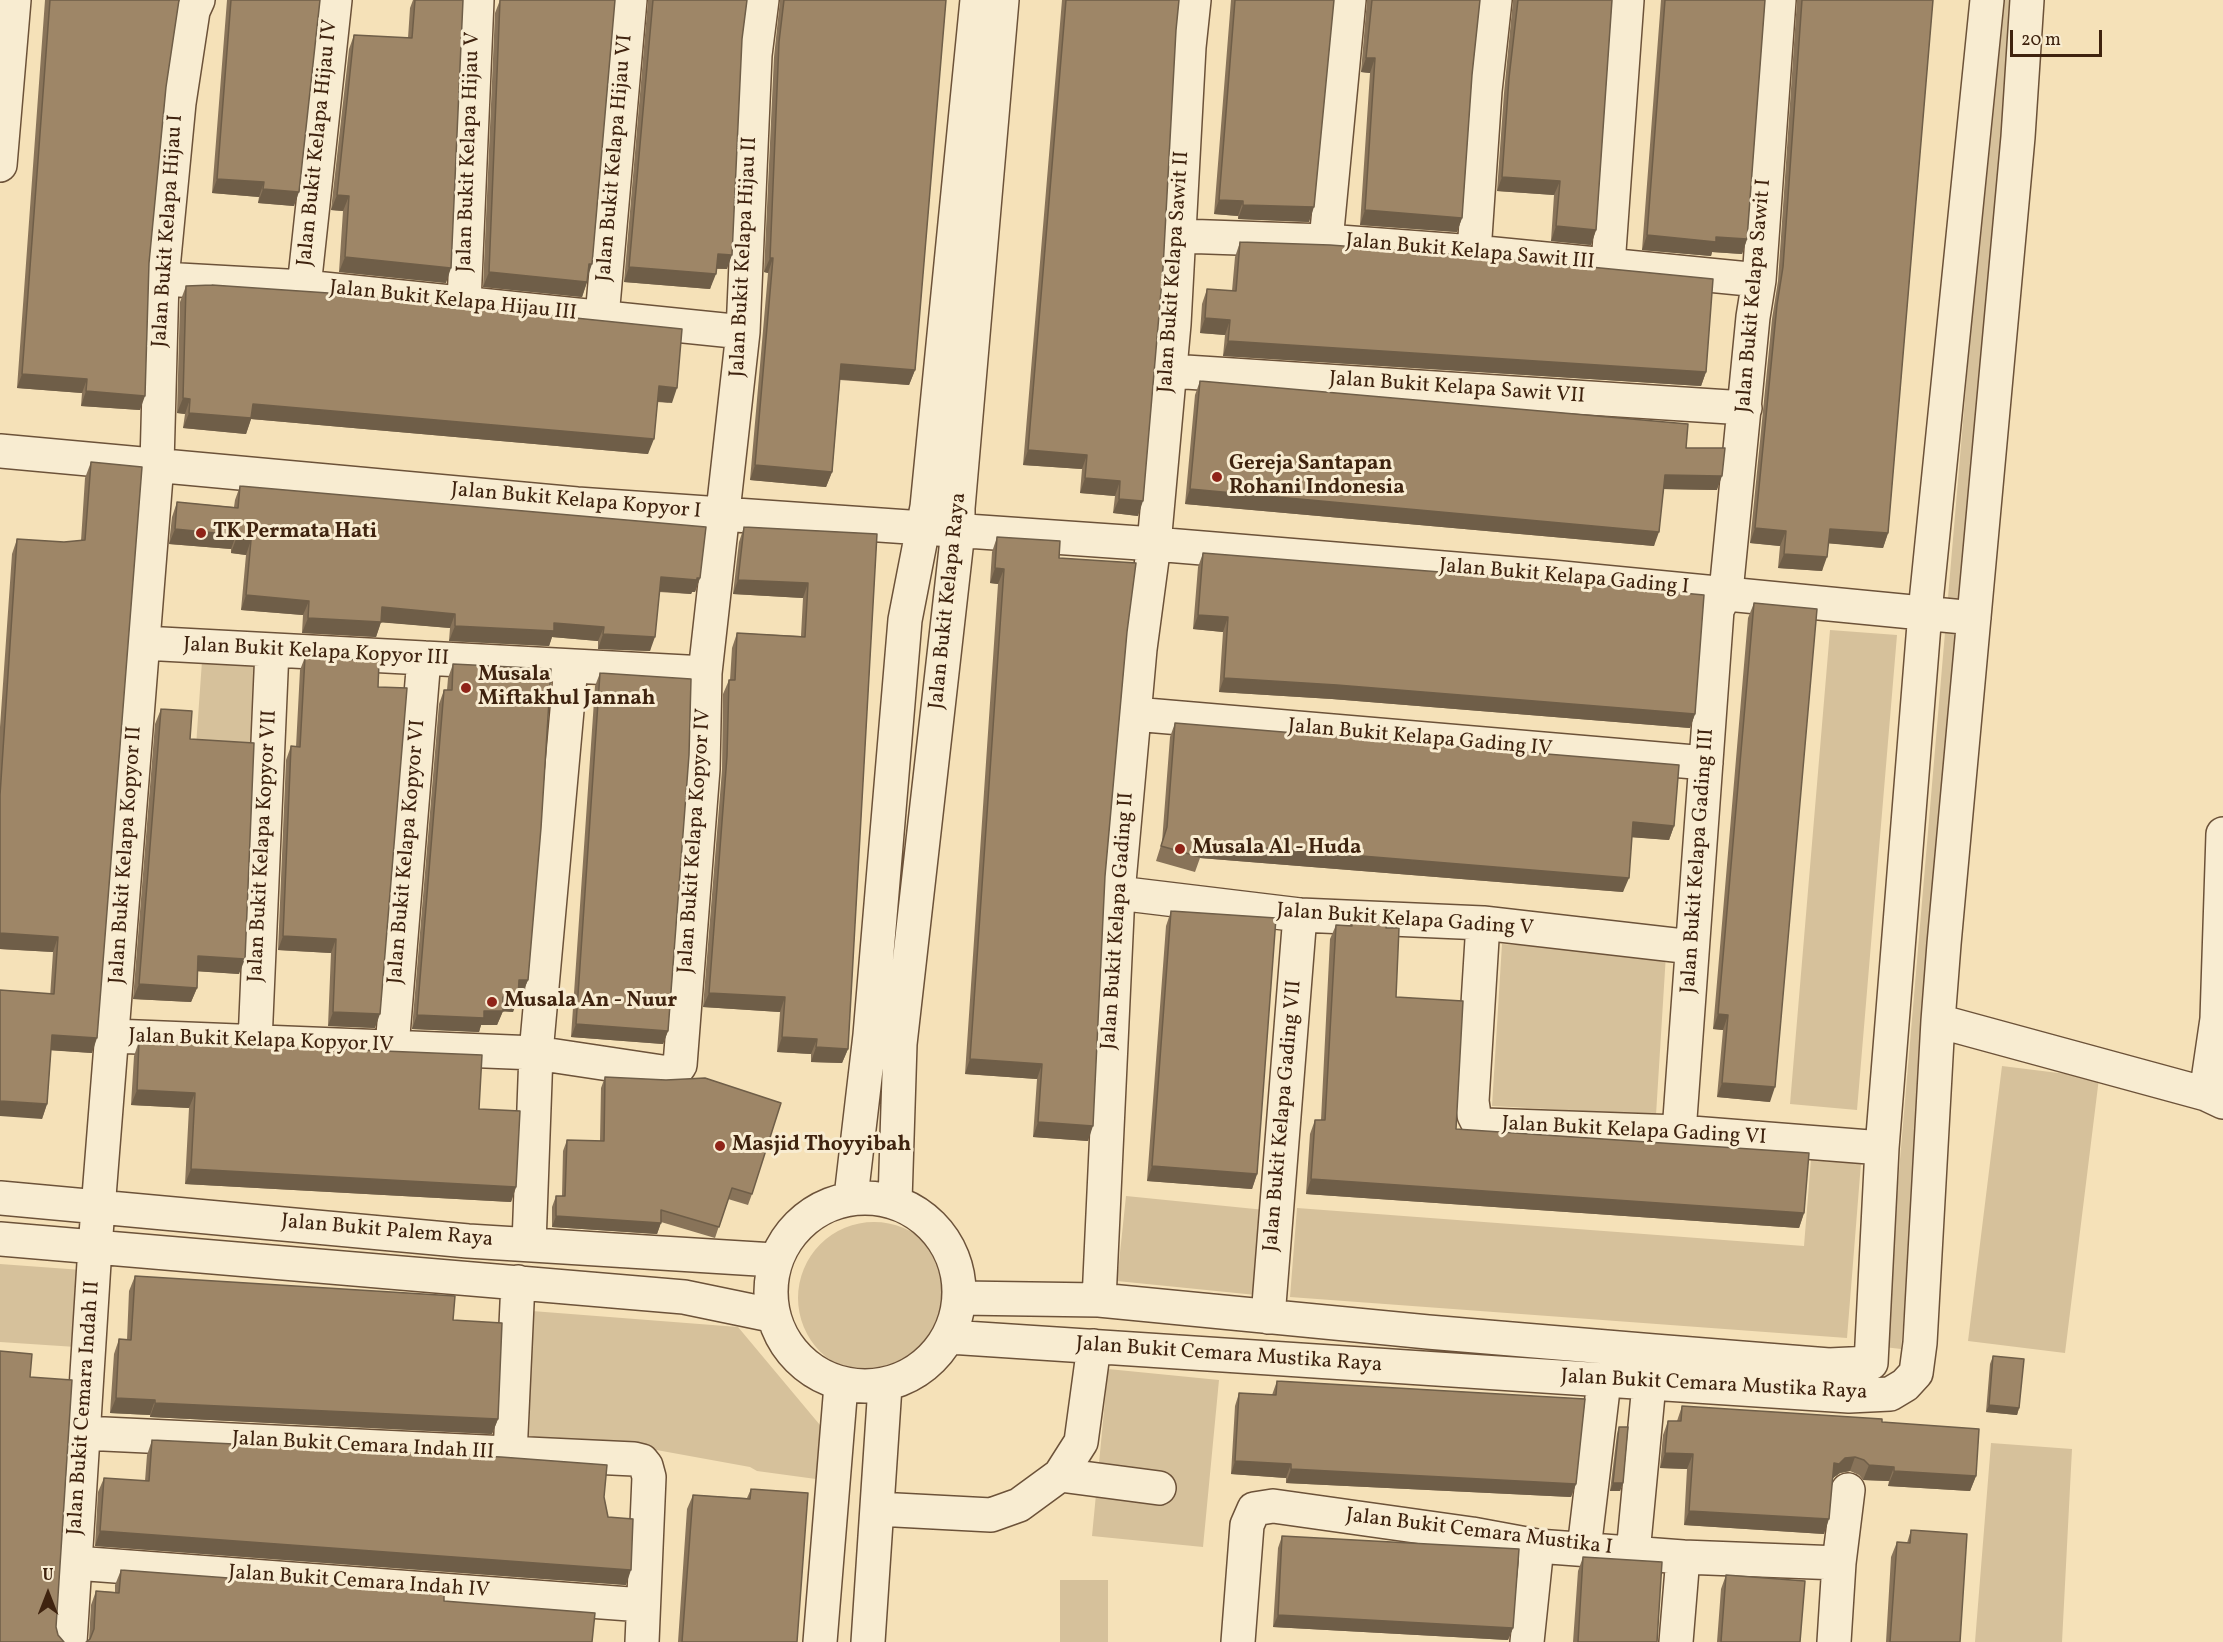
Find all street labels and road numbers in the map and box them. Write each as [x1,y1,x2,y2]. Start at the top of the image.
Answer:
street label: Jalan Bukit Kelapa Hijau IV [294,18,344,268]
street label: Jalan Bukit Kelapa Hijau V [453,31,487,273]
street label: Jalan Bukit Kelapa Hijau VI [593,33,639,283]
street label: Jalan Bukit Kelapa Hijau I [148,114,190,348]
street label: Jalan Bukit Kelapa Hijau II [726,136,764,378]
street label: Jalan Bukit Kelapa Sawit II [1154,150,1196,394]
street label: Jalan Bukit Kelapa Sawit I [1732,178,1778,414]
street label: Jalan Bukit Kelapa Sawit III [1345,230,1595,276]
street label: Jalan Bukit Kelapa Hijau III [328,276,578,328]
street label: Jalan Bukit Kelapa Sawit VII [1328,367,1586,411]
street label: Jalan Bukit Kelapa Kopyor I [450,479,702,525]
street label: Jalan Bukit Kelapa Raya [925,491,973,711]
street label: Jalan Bukit Kelapa Gading I [1438,555,1690,601]
street label: Jalan Bukit Kelapa Kopyor III [183,633,449,673]
street label: Jalan Bukit Kelapa Kopyor IV [674,708,718,974]
street label: Jalan Bukit Kelapa Kopyor VII [244,709,284,983]
street label: Jalan Bukit Kelapa Gading IV [1287,715,1553,763]
street label: Jalan Bukit Kelapa Kopyor VI [384,719,432,985]
street label: Jalan Bukit Kelapa Kopyor II [105,725,149,985]
street label: Jalan Bukit Kelapa Gading III [1677,728,1721,994]
street label: Jalan Bukit Kelapa Gading II [1097,791,1141,1051]
street label: Jalan Bukit Kelapa Gading V [1276,899,1534,943]
street label: Jalan Bukit Kelapa Gading VII [1260,979,1308,1253]
street label: Jalan Bukit Kelapa Kopyor IV [128,1025,394,1059]
street label: Jalan Bukit Kelapa Gading VI [1501,1112,1767,1152]
street label: Jalan Bukit Palem Raya [280,1210,494,1254]
street label: Jalan Bukit Cemara Indah II [64,1280,106,1536]
street label: Jalan Bukit Cemara Mustika Raya [1075,1333,1383,1379]
street label: Jalan Bukit Cemara Mustika Raya [1560,1365,1868,1407]
street label: Jalan Bukit Cemara Indah III [231,1428,495,1466]
street label: Jalan Bukit Cemara Mustika I [1344,1504,1614,1562]
street label: Jalan Bukit Cemara Indah IV [227,1561,491,1605]

